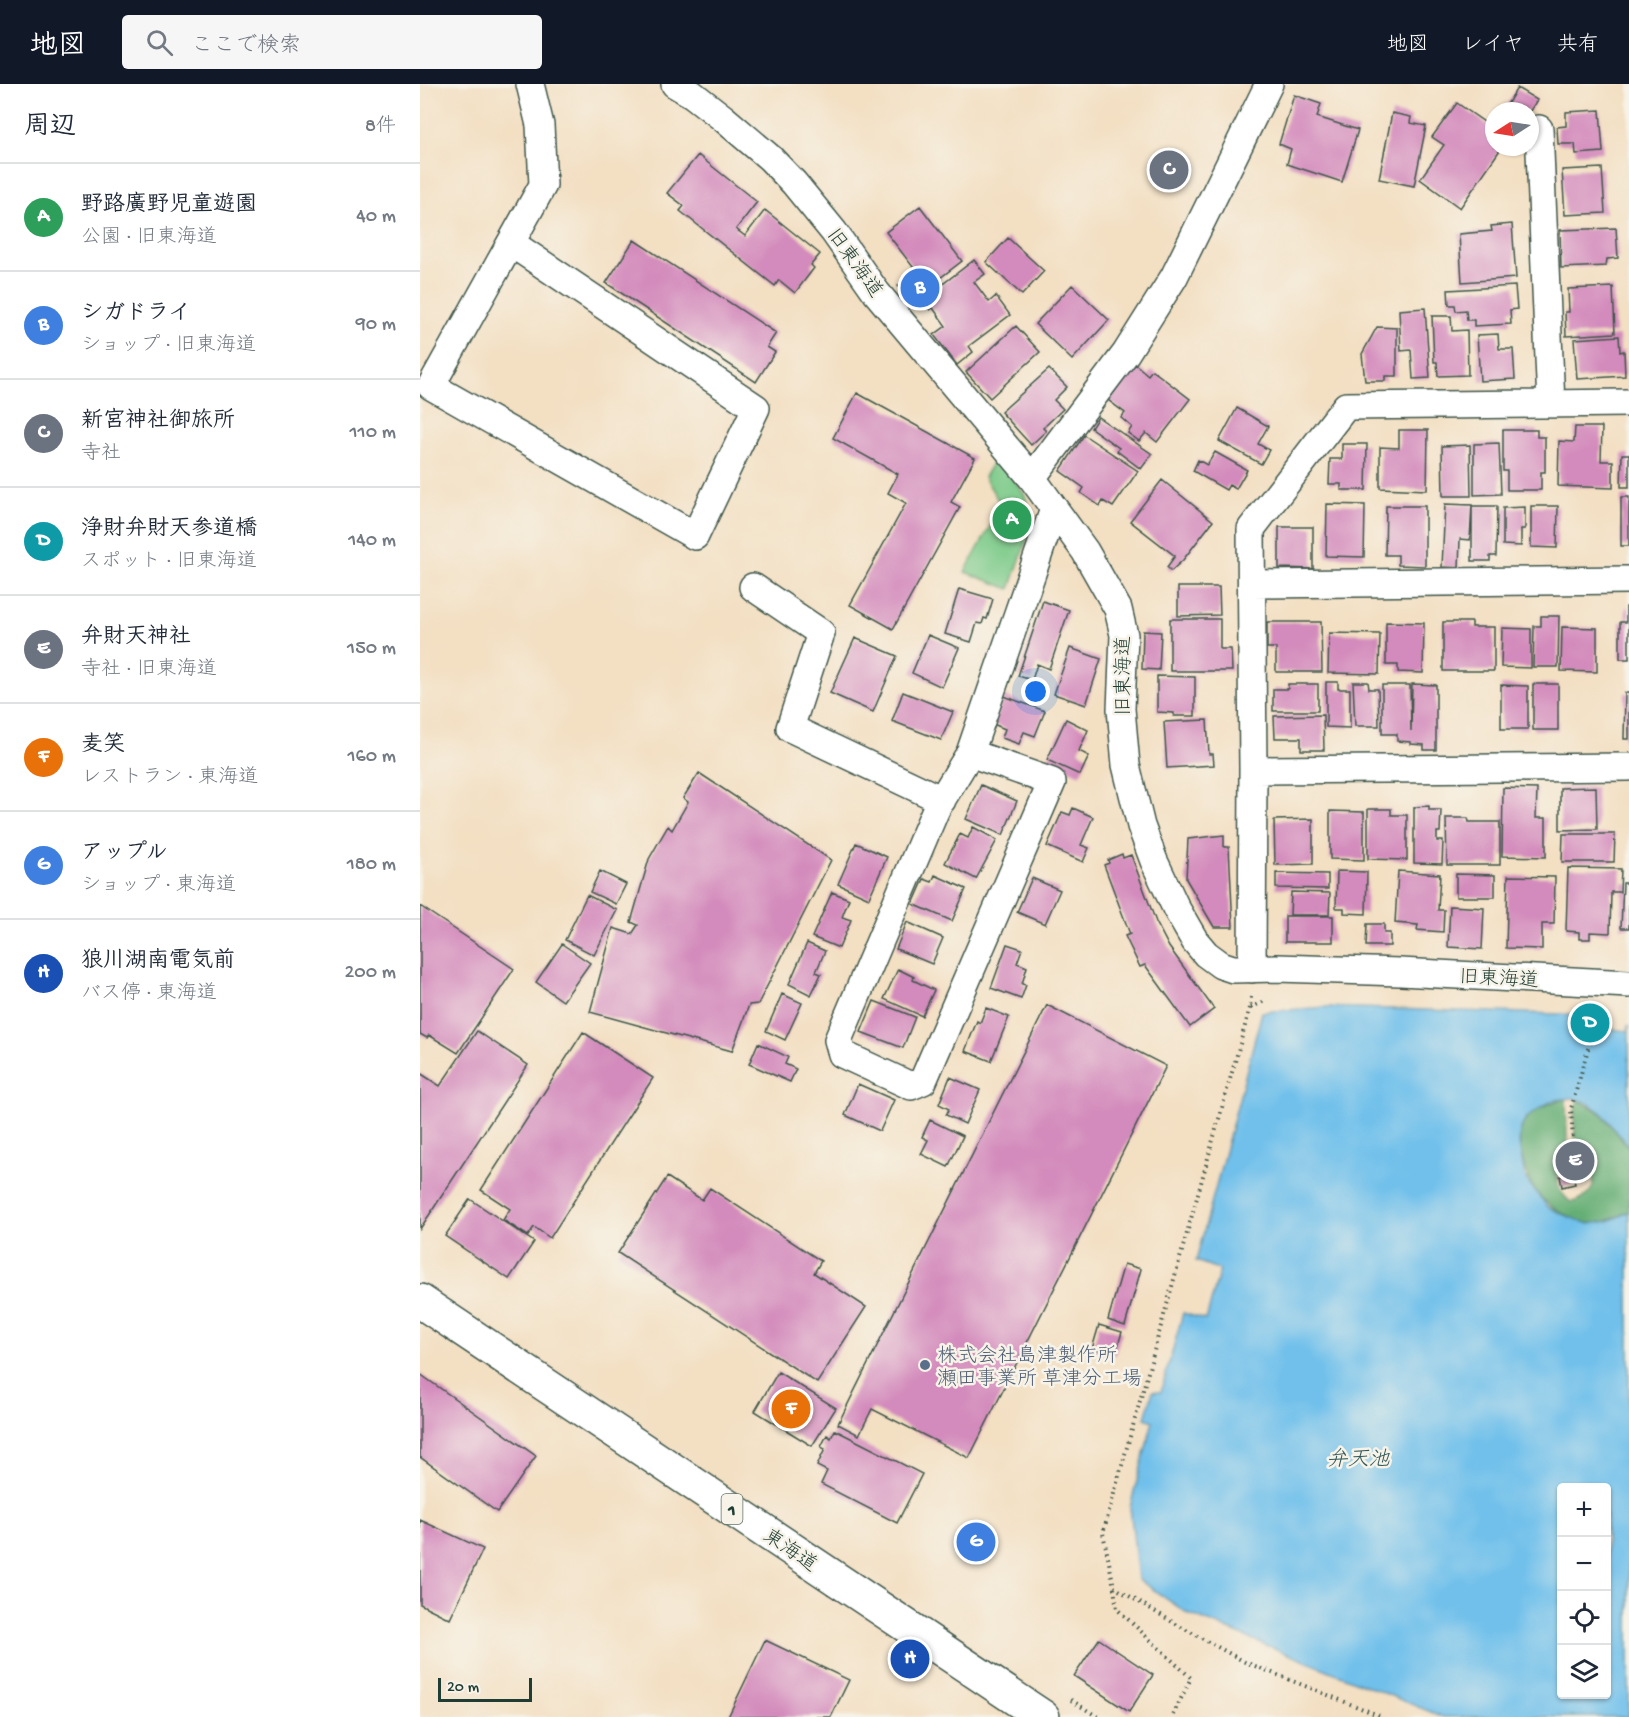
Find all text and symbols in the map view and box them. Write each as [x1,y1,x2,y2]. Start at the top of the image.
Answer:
search box [122,15,542,69]
icon: search [143,26,176,59]
text: 地図 [30,31,86,64]
text: ここで検索 [191,34,301,60]
text: 地図 [1387,34,1429,59]
text: レイヤ [1462,34,1524,59]
text: 共有 [1557,34,1599,59]
north arrow [1485,102,1539,156]
text: 周辺 [24,113,76,144]
text: 8件 [365,116,396,139]
pin: C [1150,148,1188,193]
text: 野路廣野児童遊園 [81,193,257,219]
text: A [38,206,49,229]
text: 40 m [356,206,396,229]
street label: 旧東海道 [820,224,888,303]
text: 公園 · 旧東海道 [81,227,217,250]
pin: B [900,266,940,310]
text: シガドライ [81,301,191,327]
text: B [38,314,49,337]
text: 90 m [356,314,396,337]
text: ショップ · 旧東海道 [81,335,256,358]
text: 新宮神社御旅所 [81,409,235,435]
text: C [38,422,49,445]
text: 110 m [350,422,396,445]
text: 寺社 [81,443,121,466]
pin: A [992,498,1032,542]
text: 浄財弁財天参道橋 [81,517,257,543]
text: D [37,530,50,553]
text: 140 m [348,530,396,553]
text: スポット · 旧東海道 [81,551,257,574]
text: 弁財天神社 [81,625,191,651]
street label: 旧東海道 [1112,636,1137,716]
text: E [37,638,50,661]
text: 150 m [347,638,396,661]
text: 寺社 · 旧東海道 [81,659,217,682]
your location [1021,677,1050,706]
text: 麦笑 [81,733,125,759]
text: F [38,746,49,769]
text: 160 m [347,746,396,769]
text: レストラン · 東海道 [81,767,258,790]
text: アップル [81,841,168,867]
text: G [37,854,50,877]
text: 180 m [347,854,396,877]
text: ショップ · 東海道 [81,875,236,898]
text: 狼川湖南電気前 [81,949,235,975]
text: H [38,962,49,985]
text: 200 m [345,962,396,985]
street label: 旧東海道 [1458,965,1539,994]
text: バス停 · 東海道 [81,983,217,1006]
pin: D [1570,1000,1610,1046]
pin: E [1556,1138,1594,1184]
place label: 株式会社島津製作所 瀬田事業所 草津分工場 [937,1344,1142,1392]
marker: 株式会社島津製作所 瀬田事業所 草津分工場 [918,1358,932,1372]
pin: F [772,1386,811,1432]
water label: 弁天池 [1327,1447,1390,1474]
map controls [1557,1483,1611,1699]
button: + [1557,1483,1611,1537]
road number: 1 [722,1494,742,1524]
pin: G [956,1520,996,1564]
street label: 東海道 [758,1524,821,1578]
button: − [1557,1537,1611,1591]
button: locate [1557,1591,1611,1645]
pin: H [890,1636,930,1682]
button: layers [1557,1645,1611,1699]
scale bar [438,1675,532,1702]
text: 20 m [447,1679,479,1698]

